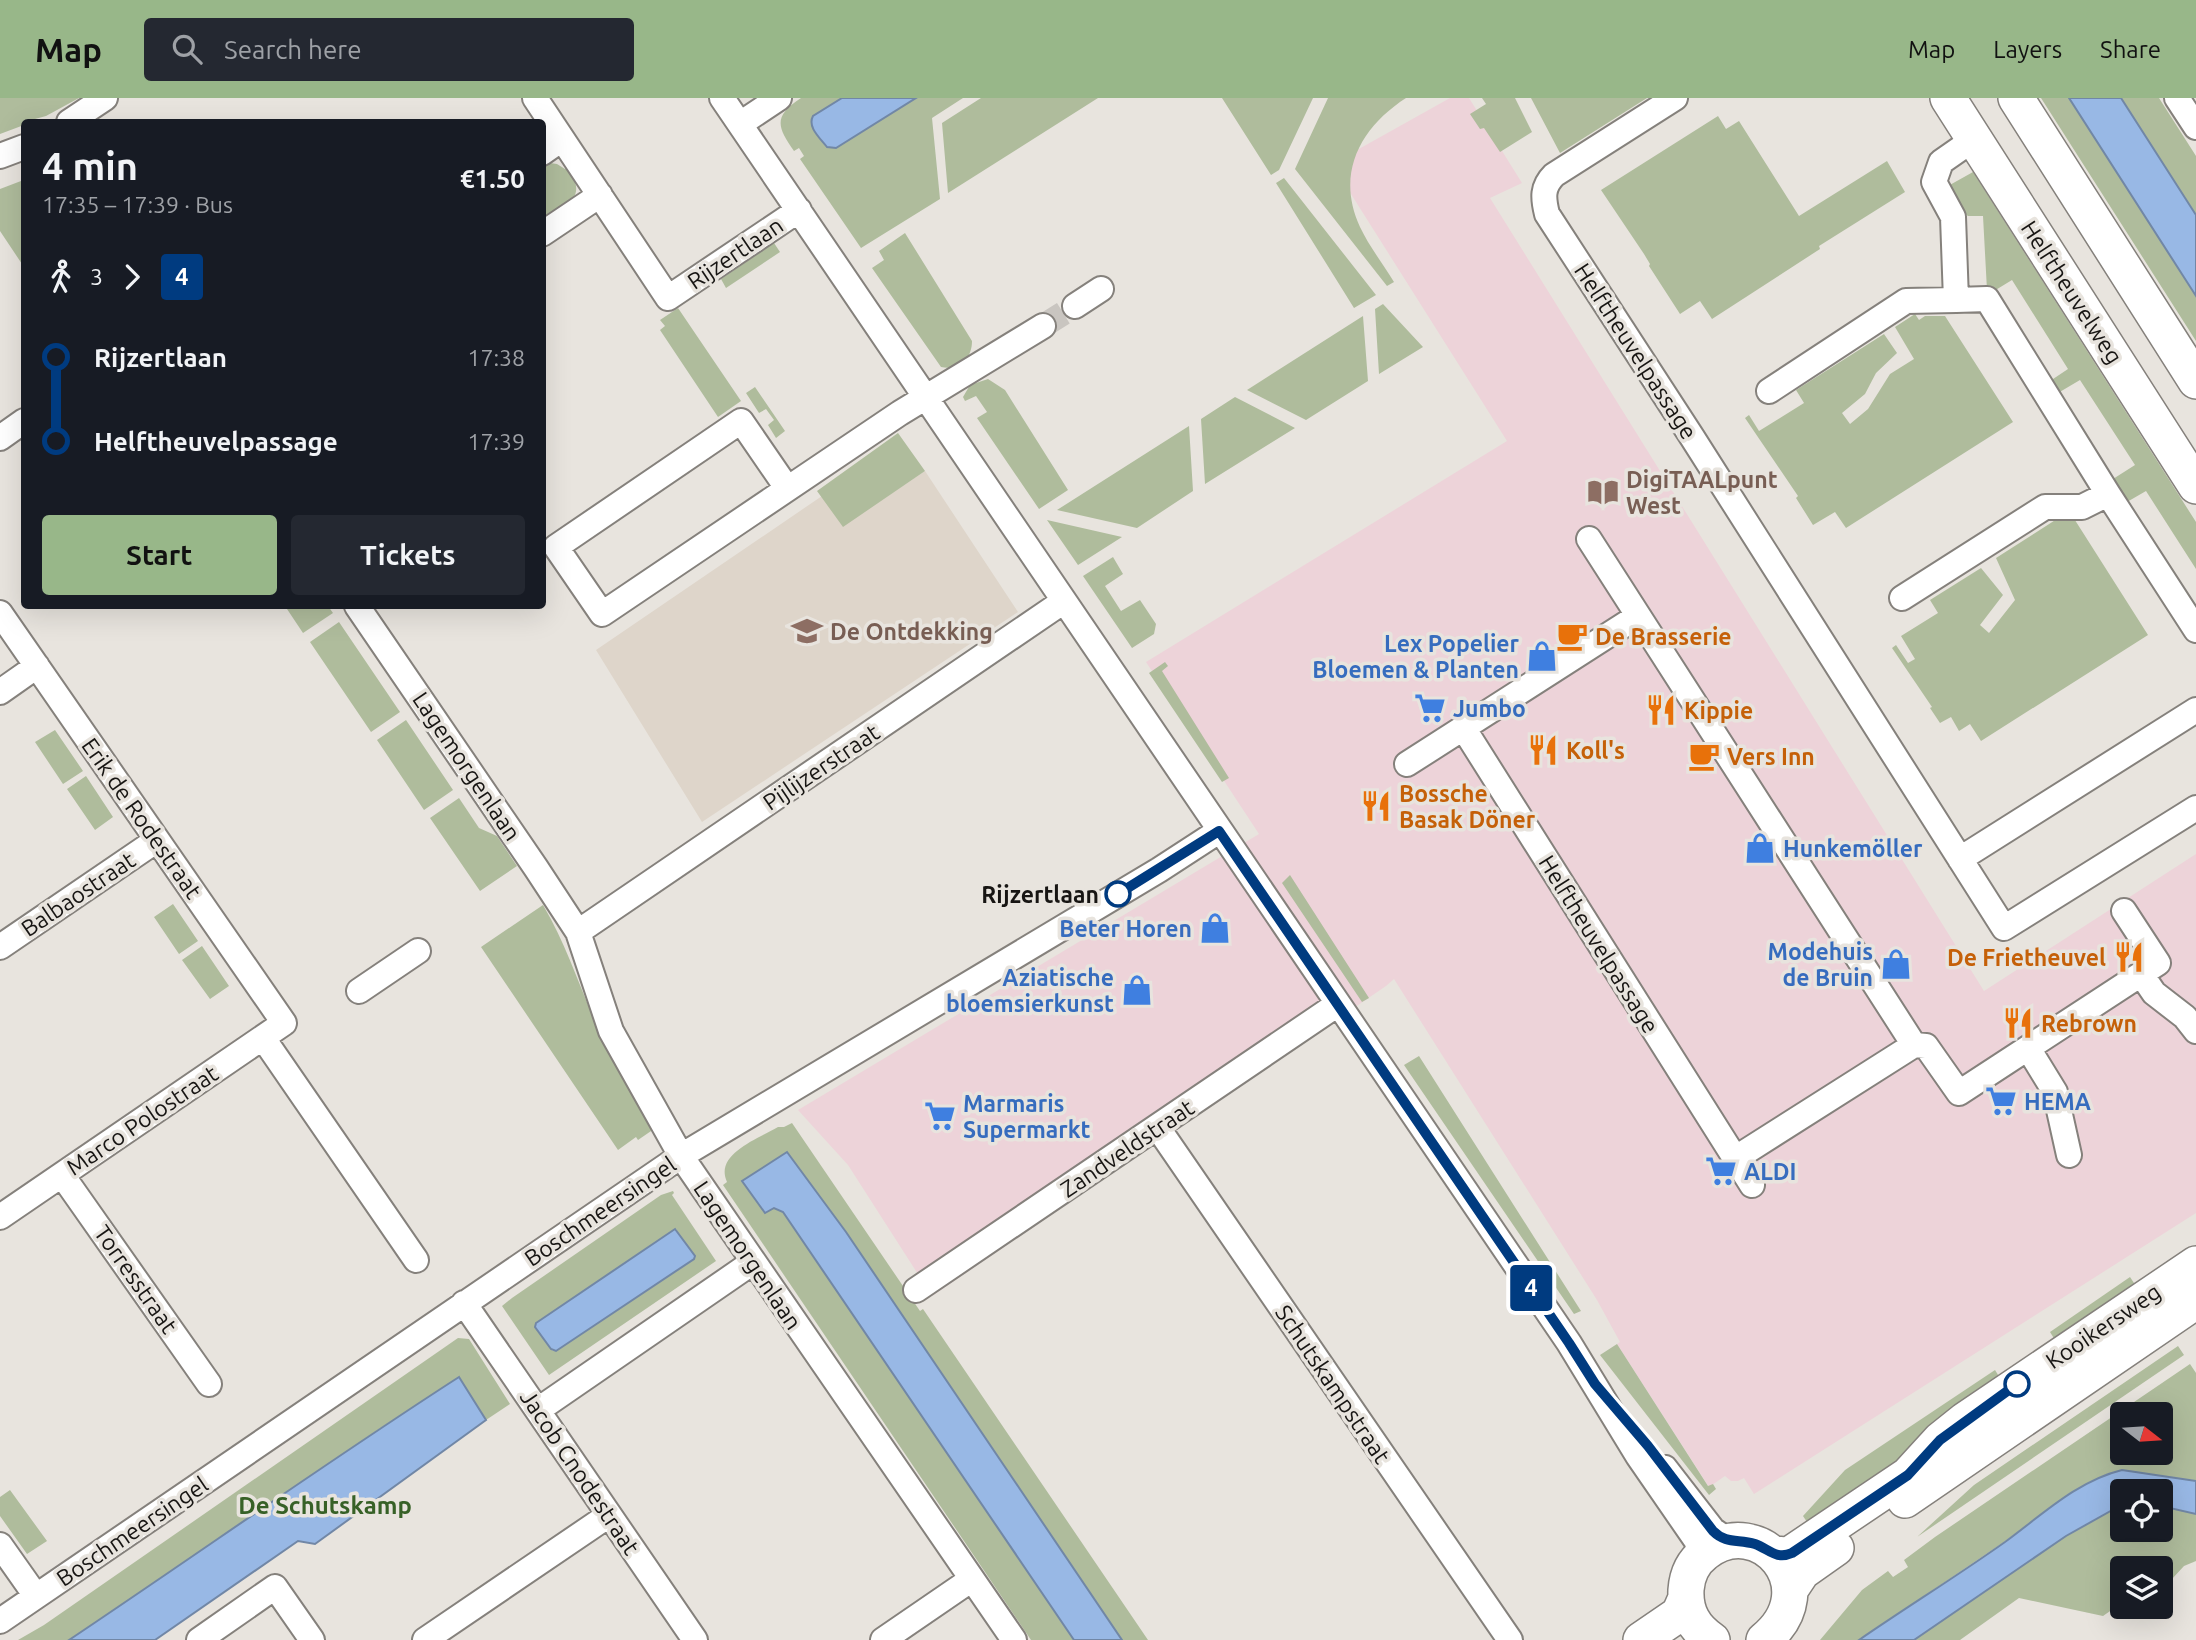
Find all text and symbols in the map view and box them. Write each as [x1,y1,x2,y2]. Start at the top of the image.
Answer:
search box [144,18,634,81]
icon: search [168,30,206,68]
text: Map [35,31,102,68]
text: Search here [224,35,362,64]
text: Map [1908,36,1955,63]
text: Layers [1993,36,2062,63]
text: Share [2100,36,2161,63]
text: 4 min [42,145,138,187]
text: €1.50 [460,164,525,193]
text: 17:35 – 17:39 · Bus [42,192,233,217]
street label: Rijzertlaan [683,212,787,294]
street label: Helftheuvelweg [2017,216,2127,368]
icon: walk [42,258,80,296]
icon: forward [113,258,151,296]
street label: Helftheuvelpassage [1570,258,1702,444]
text: 4 [175,263,189,290]
text: 3 [90,264,103,289]
text: Rijzertlaan [94,343,227,372]
text: 17:38 [467,345,525,370]
text: Helftheuvelpassage [94,427,338,456]
text: 17:39 [467,429,525,454]
place label: DigiTAALpunt West [1626,467,1778,518]
library icon: DigiTAALpunt West [1586,475,1620,509]
button: Start [42,515,277,595]
button: Tickets [291,515,525,595]
school or university icon: De Ontdekking [790,614,824,648]
place label: De Ontdekking [830,619,993,644]
cafe icon: De Brasserie [1555,619,1589,653]
place label: De Brasserie [1595,624,1732,649]
place label: Lex Popelier Bloemen & Planten [1312,631,1520,682]
shop icon: Lex Popelier Bloemen & Planten [1525,639,1559,673]
street label: Lagemorgenlaan [408,687,526,845]
supermarket icon: Jumbo [1413,691,1447,725]
restaurant icon: Kippie [1644,693,1678,727]
place label: Jumbo [1453,696,1526,721]
place label: Kippie [1684,698,1753,723]
street label: Pijlijzerstraat [758,719,884,815]
street label: Erik de Rodestraat [77,733,207,903]
restaurant icon: Koll's [1526,733,1560,767]
place label: Koll's [1566,738,1625,763]
cafe icon: Vers Inn [1687,739,1721,773]
place label: Vers Inn [1727,744,1815,769]
place label: Bossche Basak Döner [1399,781,1536,832]
restaurant icon: Bossche Basak Döner [1359,789,1393,823]
shop icon: Hunkemöller [1743,831,1777,865]
place label: Hunkemöller [1783,836,1923,861]
street label: Balbaostraat [16,847,140,941]
street label: Helftheuvelpassage [1534,851,1664,1037]
marker: Rijzertlaan [1105,881,1131,907]
place label: Rijzertlaan [981,882,1099,907]
shop icon: Beter Horen [1198,911,1232,945]
place label: Beter Horen [1059,916,1192,941]
place label: Modehuis de Bruin [1767,939,1873,990]
restaurant icon: De Frietheuvel [2112,940,2146,974]
place label: De Frietheuvel [1947,945,2106,970]
shop icon: Modehuis de Bruin [1879,947,1913,981]
place label: Aziatische bloemsierkunst [946,965,1114,1016]
shop icon: Aziatische bloemsierkunst [1120,973,1154,1007]
restaurant icon: Rebrown [2001,1006,2035,1040]
place label: Rebrown [2041,1011,2137,1036]
street label: Marco Polostraat [62,1060,222,1180]
supermarket icon: HEMA [1984,1084,2018,1118]
place label: HEMA [2024,1089,2091,1114]
place label: Marmaris Supermarkt [963,1091,1091,1142]
street label: Zandveldstraat [1056,1094,1198,1202]
supermarket icon: Marmaris Supermarkt [923,1099,957,1133]
street label: Boschmeersingel [520,1151,680,1271]
supermarket icon: ALDI [1704,1154,1738,1188]
place label: ALDI [1744,1159,1797,1184]
street label: Lagemorgenlaan [689,1176,807,1334]
street label: Torresstraat [90,1220,182,1338]
line badge: 4 [1508,1265,1554,1311]
text: 4 [1524,1274,1538,1301]
street label: Kooikersweg [2041,1279,2165,1373]
street label: Schutskampstraat [1271,1300,1395,1468]
unlabelled marker [2004,1371,2030,1397]
street label: Jacob Cnodestraat [516,1385,644,1559]
north arrow [2110,1402,2174,1465]
map controls [2110,1402,2173,1619]
street label: Boschmeersingel [52,1471,212,1591]
button: locate [2110,1479,2173,1542]
district label: De Schutskamp [238,1492,412,1519]
button: layers [2110,1556,2173,1619]

